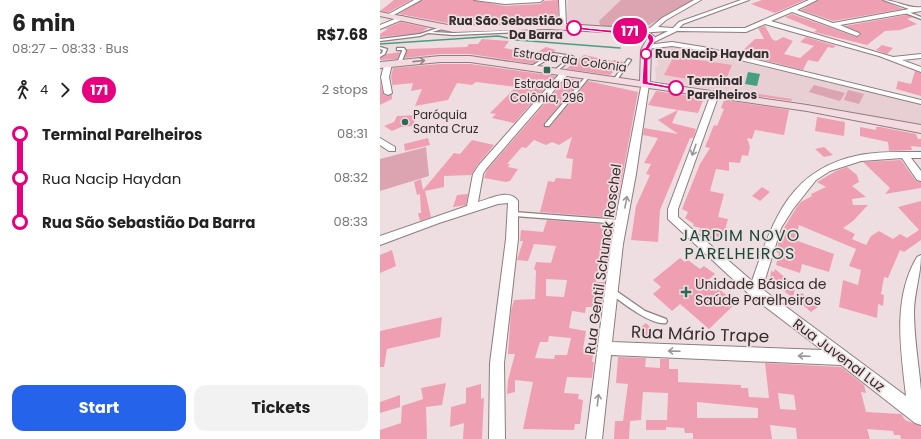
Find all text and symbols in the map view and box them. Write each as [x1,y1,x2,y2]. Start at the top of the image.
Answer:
text: 6 min [12,8,75,39]
place label: Rua São Sebastião Da Barra [449,12,563,43]
line badge: 171 [607,18,653,44]
marker: Rua São Sebastião Da Barra [566,20,582,36]
text: 171 [621,21,639,41]
text: R$7.68 [317,24,368,45]
text: 08:27 – 08:33 · Bus [12,39,129,58]
street label: Estrada da Colônia [512,43,628,76]
place label: Rua Nacip Haydan [655,45,769,62]
marker: Rua Nacip Haydan [640,48,652,60]
one-way arrow [412,57,425,64]
marker: Estrada Da Colônia, 296 [542,65,552,75]
place label: Terminal Parelheiros [687,72,758,103]
place label: Estrada Da Colônia, 296 [510,75,584,106]
icon: walk [12,79,34,101]
icon: forward [54,79,76,101]
text: 4 [40,80,48,99]
text: 171 [90,80,108,100]
text: 2 stops [322,80,368,99]
marker: Terminal Parelheiros [668,80,684,96]
place label: Paróquia Santa Cruz [413,106,478,137]
marker: Paróquia Santa Cruz [400,117,410,127]
text: Terminal Parelheiros [42,124,203,145]
text: 08:31 [337,124,368,143]
one-way arrow [690,143,697,156]
street label: Rua Gentil Schunck Roschel [580,162,626,356]
text: Rua Nacip Haydan [42,168,181,189]
text: 08:32 [334,168,368,187]
one-way arrow [622,196,630,209]
text: Rua São Sebastião Da Barra [42,212,255,233]
text: 08:33 [334,212,368,231]
district label: JARDIM NOVO PARELHEIROS [680,224,800,265]
place label: Unidade Básica de Saúde Parelheiros [695,274,827,310]
marker: Unidade Básica de Saúde Parelheiros [680,286,692,298]
street label: Rua Juvenal Luz [789,314,889,396]
street label: Rua Mário Trape [630,320,770,348]
one-way arrow [668,347,681,355]
one-way arrow [798,353,811,360]
button: Start [12,385,186,431]
button: Tickets [194,385,368,431]
one-way arrow [594,394,602,407]

